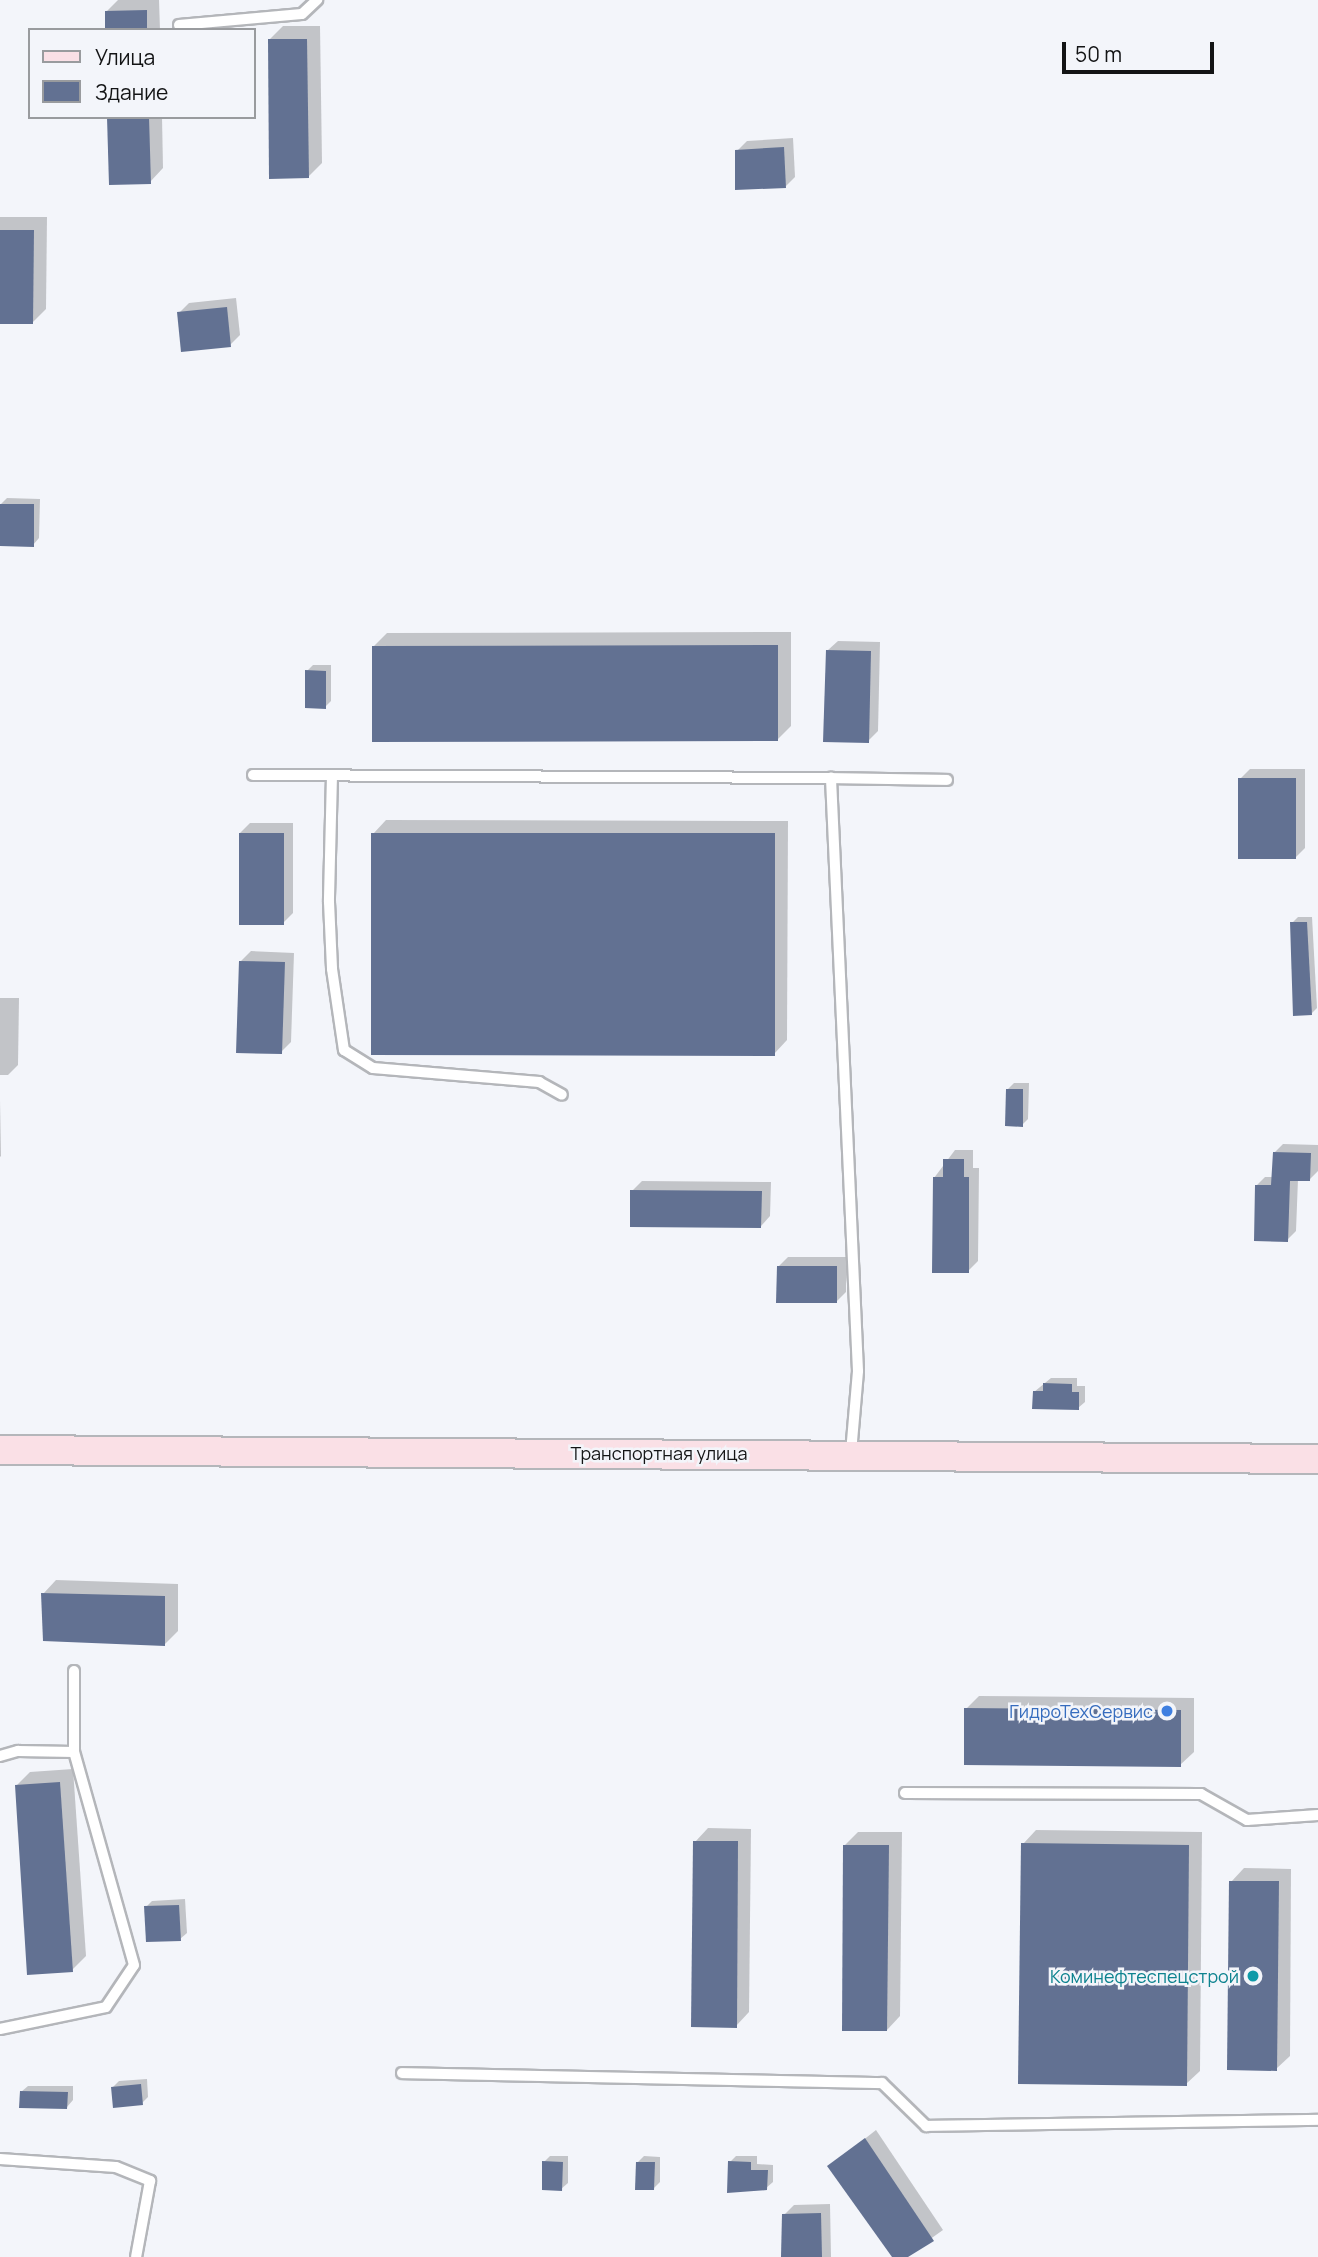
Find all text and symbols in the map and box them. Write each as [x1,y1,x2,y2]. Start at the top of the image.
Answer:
legend [28,28,256,119]
scale bar [1066,28,1218,72]
text: 50 m [1075,40,1122,68]
text: Улица [95,43,155,71]
text: Здание [95,78,168,106]
street label: Транспортная улица [571,1442,747,1464]
place label: ГидроТехСервис [1009,1700,1153,1722]
marker: ГидроТехСервис [1159,1703,1175,1719]
place label: Коминефтеспецстрой [1050,1965,1239,1987]
marker: Коминефтеспецстрой [1245,1968,1261,1984]

